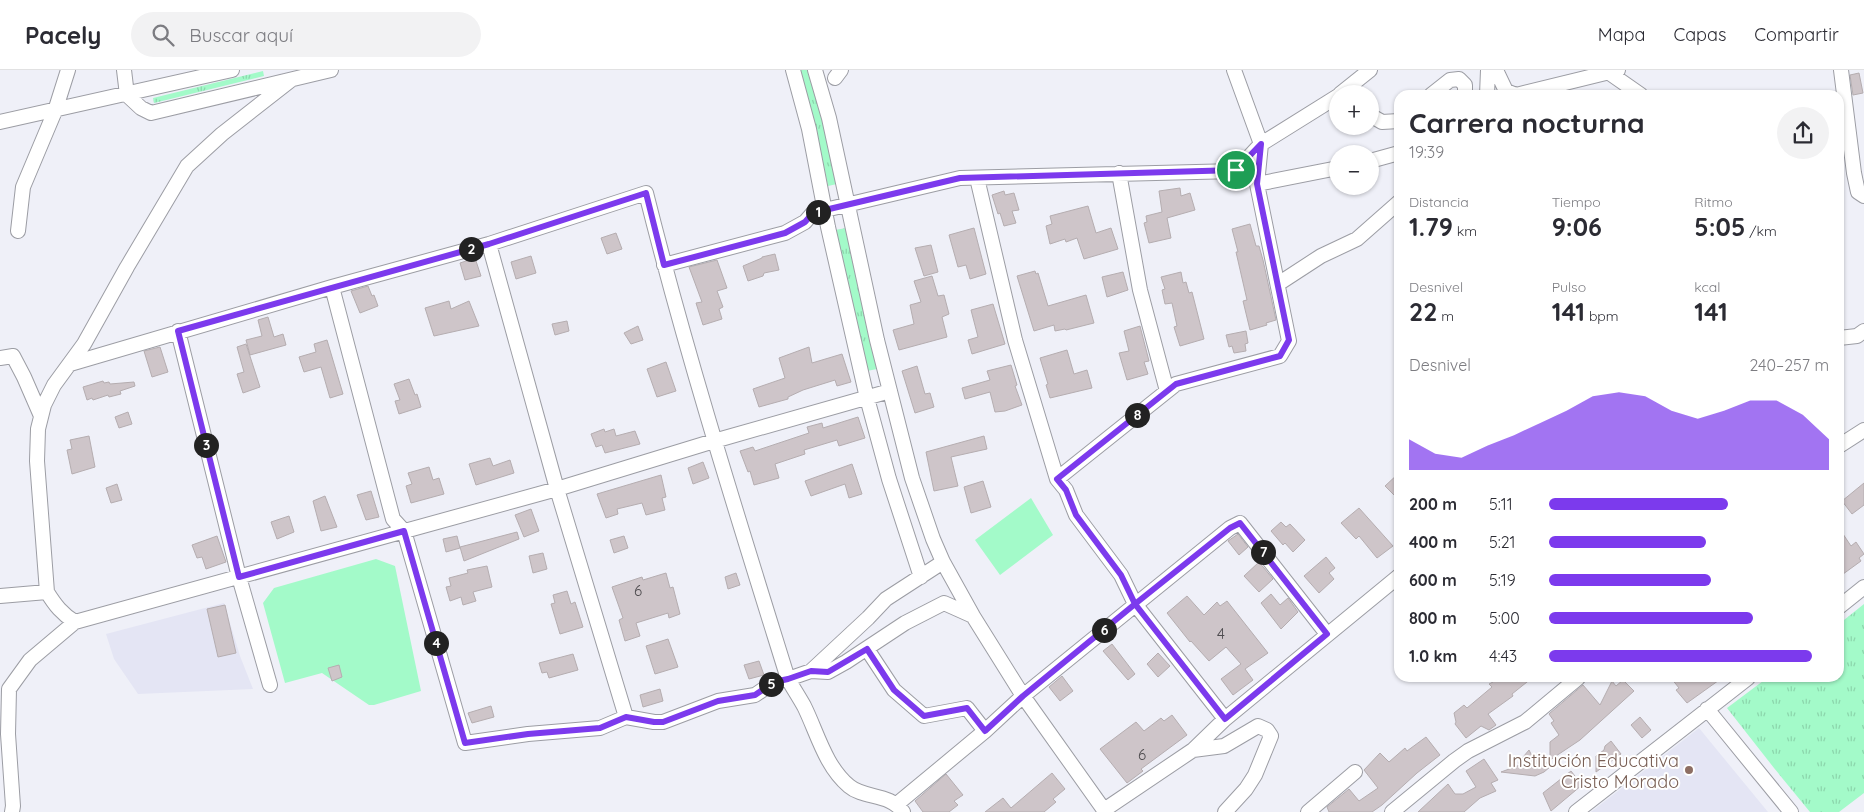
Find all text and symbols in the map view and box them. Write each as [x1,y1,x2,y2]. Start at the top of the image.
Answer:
search box [131,12,481,57]
text: Pacely [25,20,101,50]
icon: search [149,21,177,49]
text: Buscar aquí [189,23,293,47]
text: Mapa [1598,23,1645,46]
text: Capas [1673,23,1726,46]
text: Compartir [1754,23,1839,46]
map controls [1329,85,1379,195]
button: + [1329,85,1379,135]
text: Carrera nocturna [1409,105,1645,140]
button: share [1777,107,1829,159]
text: 19:39 [1409,142,1444,162]
button: − [1329,145,1379,195]
pin [1215,149,1257,191]
icon: arrive [1222,156,1250,184]
text: Distancia [1409,193,1469,211]
text: Tiempo [1552,193,1601,211]
text: Ritmo [1694,193,1733,211]
pin: 1 [806,200,830,224]
text: 1 [816,203,821,221]
text: 1.79 [1409,211,1453,242]
text: 9:06 [1552,211,1602,242]
text: 5:05 [1694,211,1745,242]
text: km [1453,222,1477,240]
text: /km [1745,222,1777,240]
pin: 2 [458,236,484,262]
text: 2 [468,240,475,258]
text: Desnivel [1409,278,1463,296]
text: Pulso [1552,278,1586,296]
text: kcal [1694,278,1720,296]
text: 22 [1409,296,1437,327]
text: 141 [1552,296,1585,327]
text: 141 [1694,296,1728,327]
text: m [1437,307,1454,325]
text: bpm [1585,307,1619,325]
text: Desnivel [1409,355,1471,375]
text: 240–257 m [1750,355,1829,375]
pin: 8 [1124,402,1150,428]
text: 8 [1134,406,1141,424]
pin: 3 [194,432,218,458]
text: 3 [203,436,210,454]
text: 200 m [1409,494,1457,514]
text: 5:11 [1489,494,1513,514]
text: 400 m [1409,532,1457,552]
text: 5:21 [1489,532,1516,552]
pin: 7 [1250,540,1276,564]
text: 7 [1260,543,1267,561]
text: 600 m [1409,570,1457,590]
text: 5:19 [1489,570,1516,590]
house number: 6 [634,581,642,600]
text: 800 m [1409,608,1457,628]
text: 5:00 [1489,608,1520,628]
pin: 6 [1092,618,1116,642]
text: 6 [1101,621,1108,639]
house number: 4 [1217,624,1225,643]
pin: 4 [424,630,448,656]
text: 4 [432,634,441,652]
text: 1.0 km [1409,646,1457,666]
text: 4:43 [1489,646,1517,666]
pin: 5 [758,672,784,696]
text: 5 [767,675,776,693]
house number: 6 [1138,745,1146,764]
place label: Institución Educativa Cristo Morado [1508,749,1679,793]
marker: Institución Educativa Cristo Morado [1683,764,1695,776]

